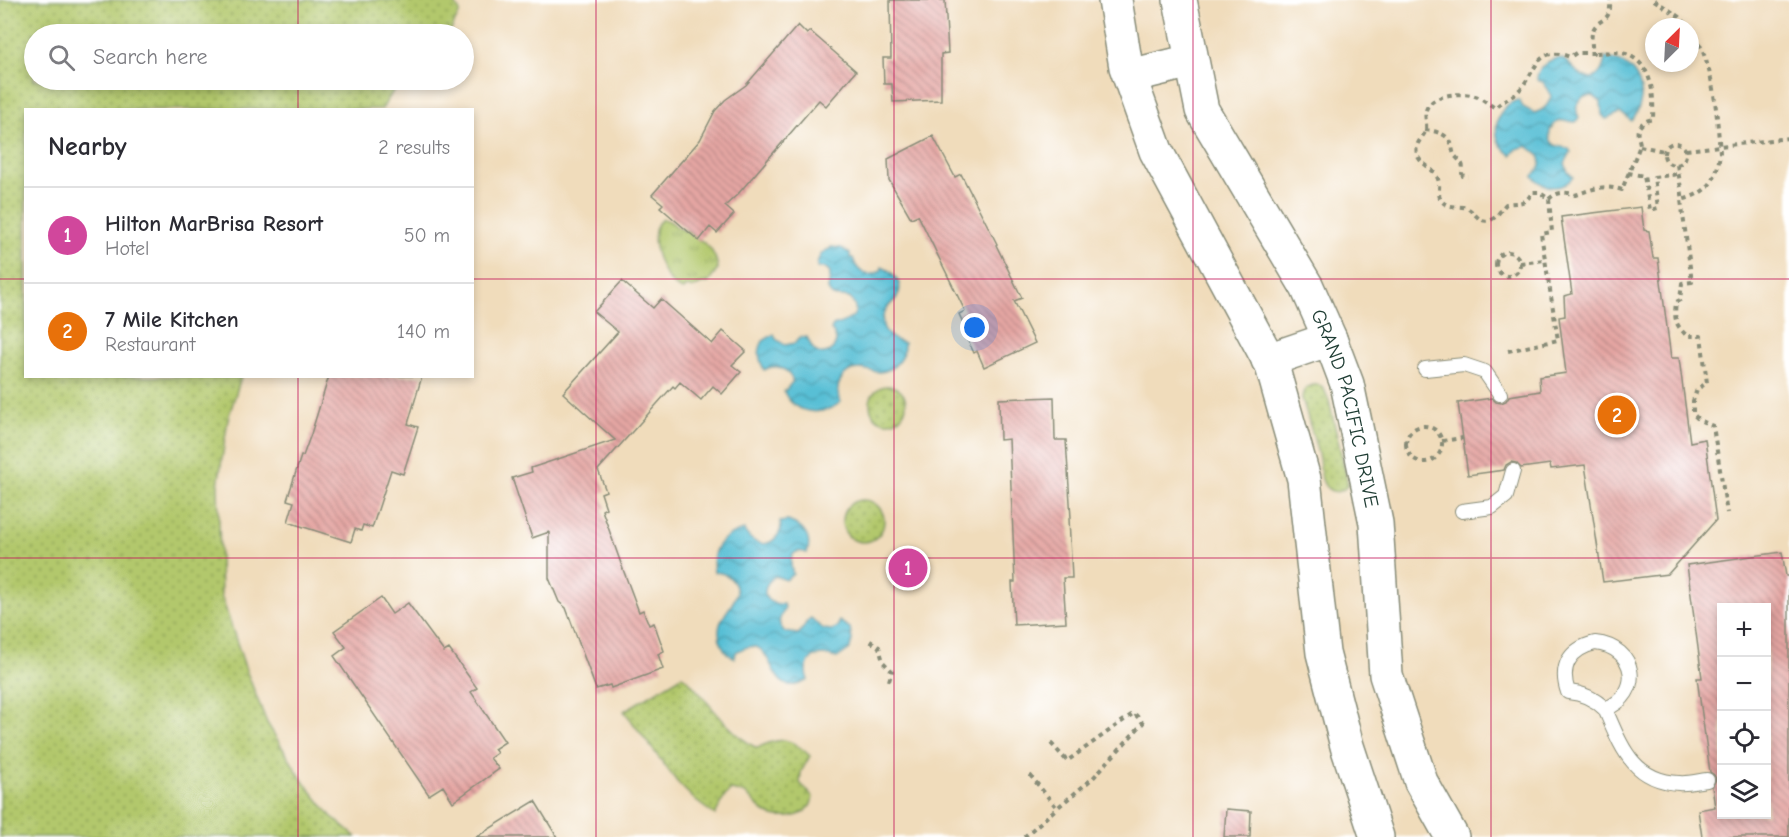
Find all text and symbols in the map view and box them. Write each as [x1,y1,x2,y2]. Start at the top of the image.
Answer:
north arrow [1645,18,1699,72]
search box [24,24,474,90]
icon: search [45,41,78,74]
text: Search here [93,44,208,70]
text: Nearby [48,132,127,162]
text: 2 results [378,136,450,159]
text: Hilton MarBrisa Resort [105,211,323,237]
text: 1 [64,224,71,247]
text: 50 m [404,224,450,247]
text: Hotel [105,237,149,260]
street label: GRAND PACIFIC DRIVE [1306,306,1383,510]
text: 7 Mile Kitchen [105,307,239,333]
your location [960,313,989,342]
text: 2 [63,320,72,343]
text: 140 m [397,320,450,343]
text: Restaurant [105,333,195,356]
pin: 2 [1598,392,1636,438]
pin: 1 [888,546,928,590]
map controls [1717,603,1771,819]
button: + [1717,603,1771,657]
button: − [1717,657,1771,711]
button: locate [1717,711,1771,765]
button: layers [1717,765,1771,819]

